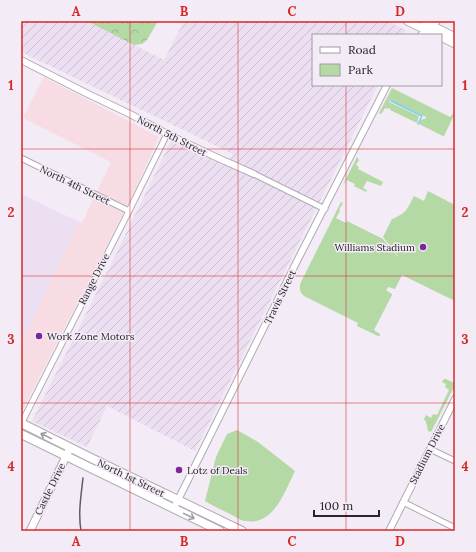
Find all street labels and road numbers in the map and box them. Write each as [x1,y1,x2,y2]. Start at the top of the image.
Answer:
street label: North 5th Street [135,113,209,159]
street label: North 4th Street [38,162,112,208]
street label: Range Drive [75,251,113,307]
street label: Travis Street [261,268,299,326]
street label: Stadium Drive [406,421,448,486]
street label: North 1st Street [95,456,167,500]
street label: Castle Drive [32,460,68,517]

